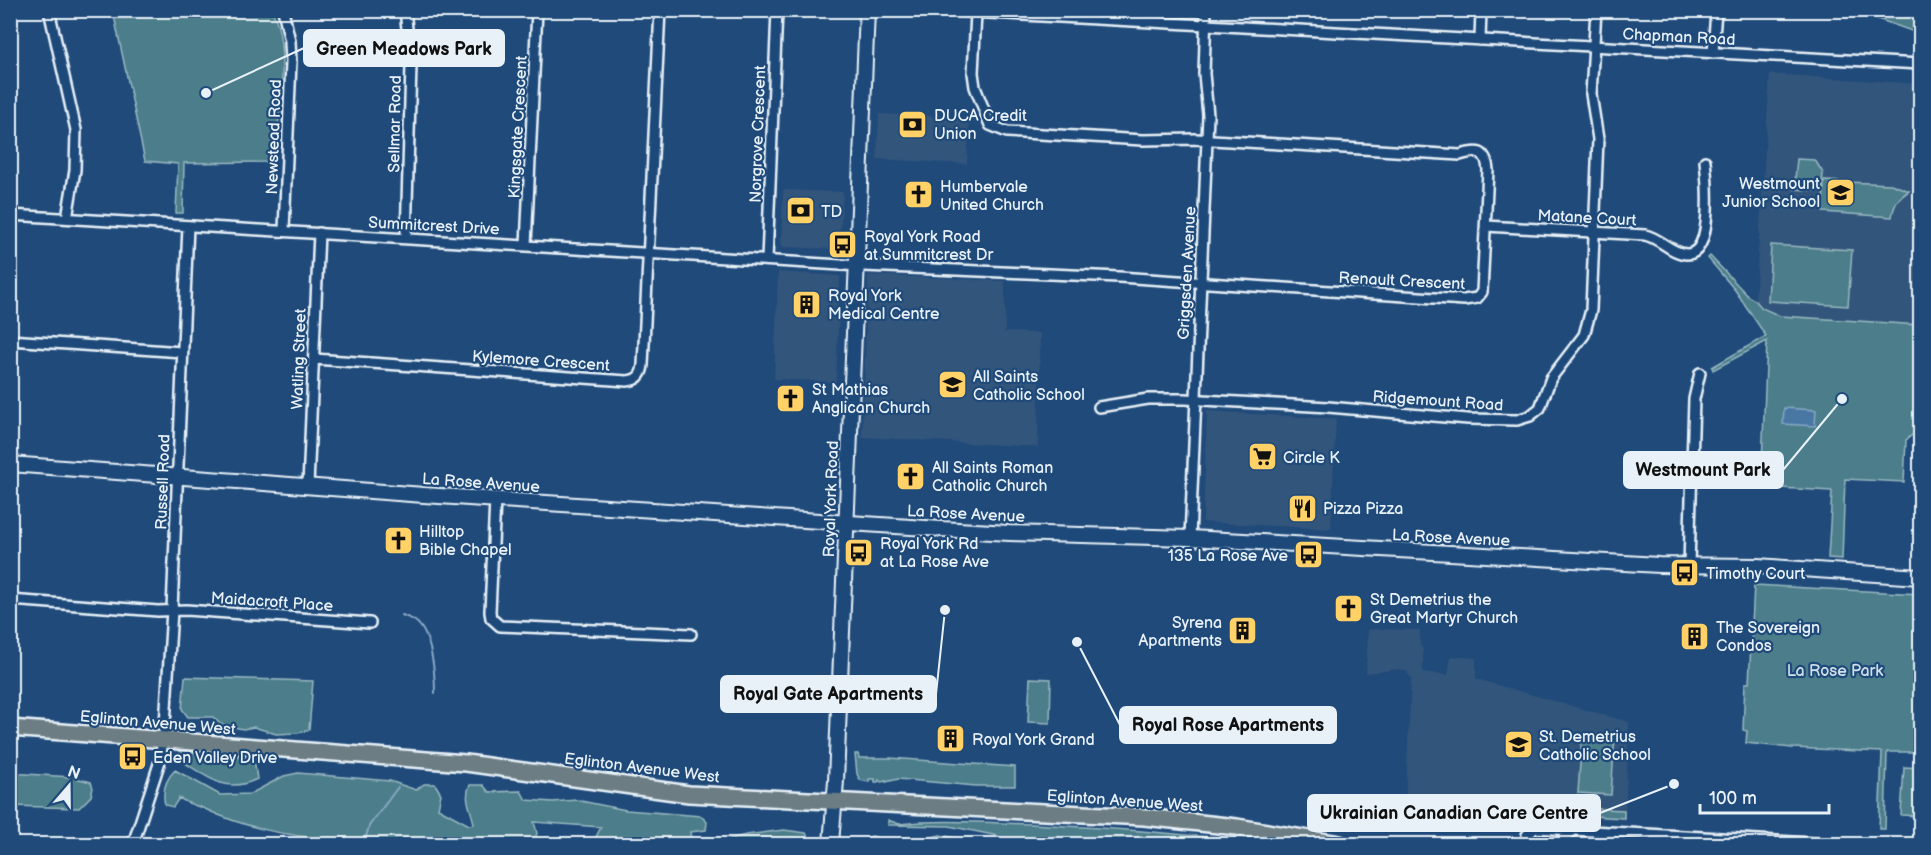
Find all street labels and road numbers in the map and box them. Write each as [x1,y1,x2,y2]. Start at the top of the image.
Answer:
street label: Chapman Road [1622,25,1736,50]
street label: Kingsgate Crescent [505,55,532,199]
street label: Norgrove Crescent [747,65,770,203]
street label: Sellmar Road [385,75,406,173]
street label: Newstead Road [263,79,286,195]
street label: Griggsden Avenue [1175,205,1201,340]
street label: Matane Court [1537,206,1637,231]
street label: Summitcrest Drive [368,214,501,239]
street label: Renault Crescent [1338,269,1466,294]
street label: Watling Street [288,308,311,410]
street label: Kylemore Crescent [471,347,610,376]
street label: Ridgemount Road [1372,387,1504,416]
street label: Russell Road [152,434,175,530]
street label: Royal York Road [820,440,843,558]
street label: La Rose Avenue [421,470,541,497]
street label: La Rose Avenue [907,502,1026,527]
street label: La Rose Avenue [1392,526,1511,551]
street label: Maidacroft Place [210,589,334,616]
street label: Eglinton Avenue West [79,707,237,740]
street label: Eglinton Avenue West [563,750,721,787]
street label: Eglinton Avenue West [1046,787,1204,816]

